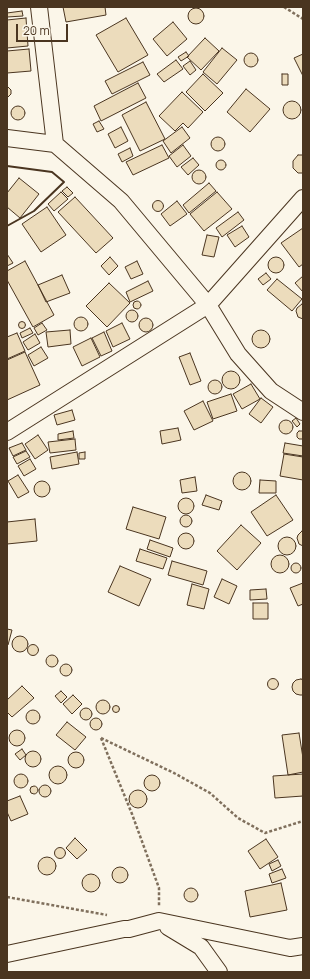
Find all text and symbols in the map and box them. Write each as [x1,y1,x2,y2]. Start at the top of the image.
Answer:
scale bar [18,16,70,42]
text: 20 m [23,22,50,39]

